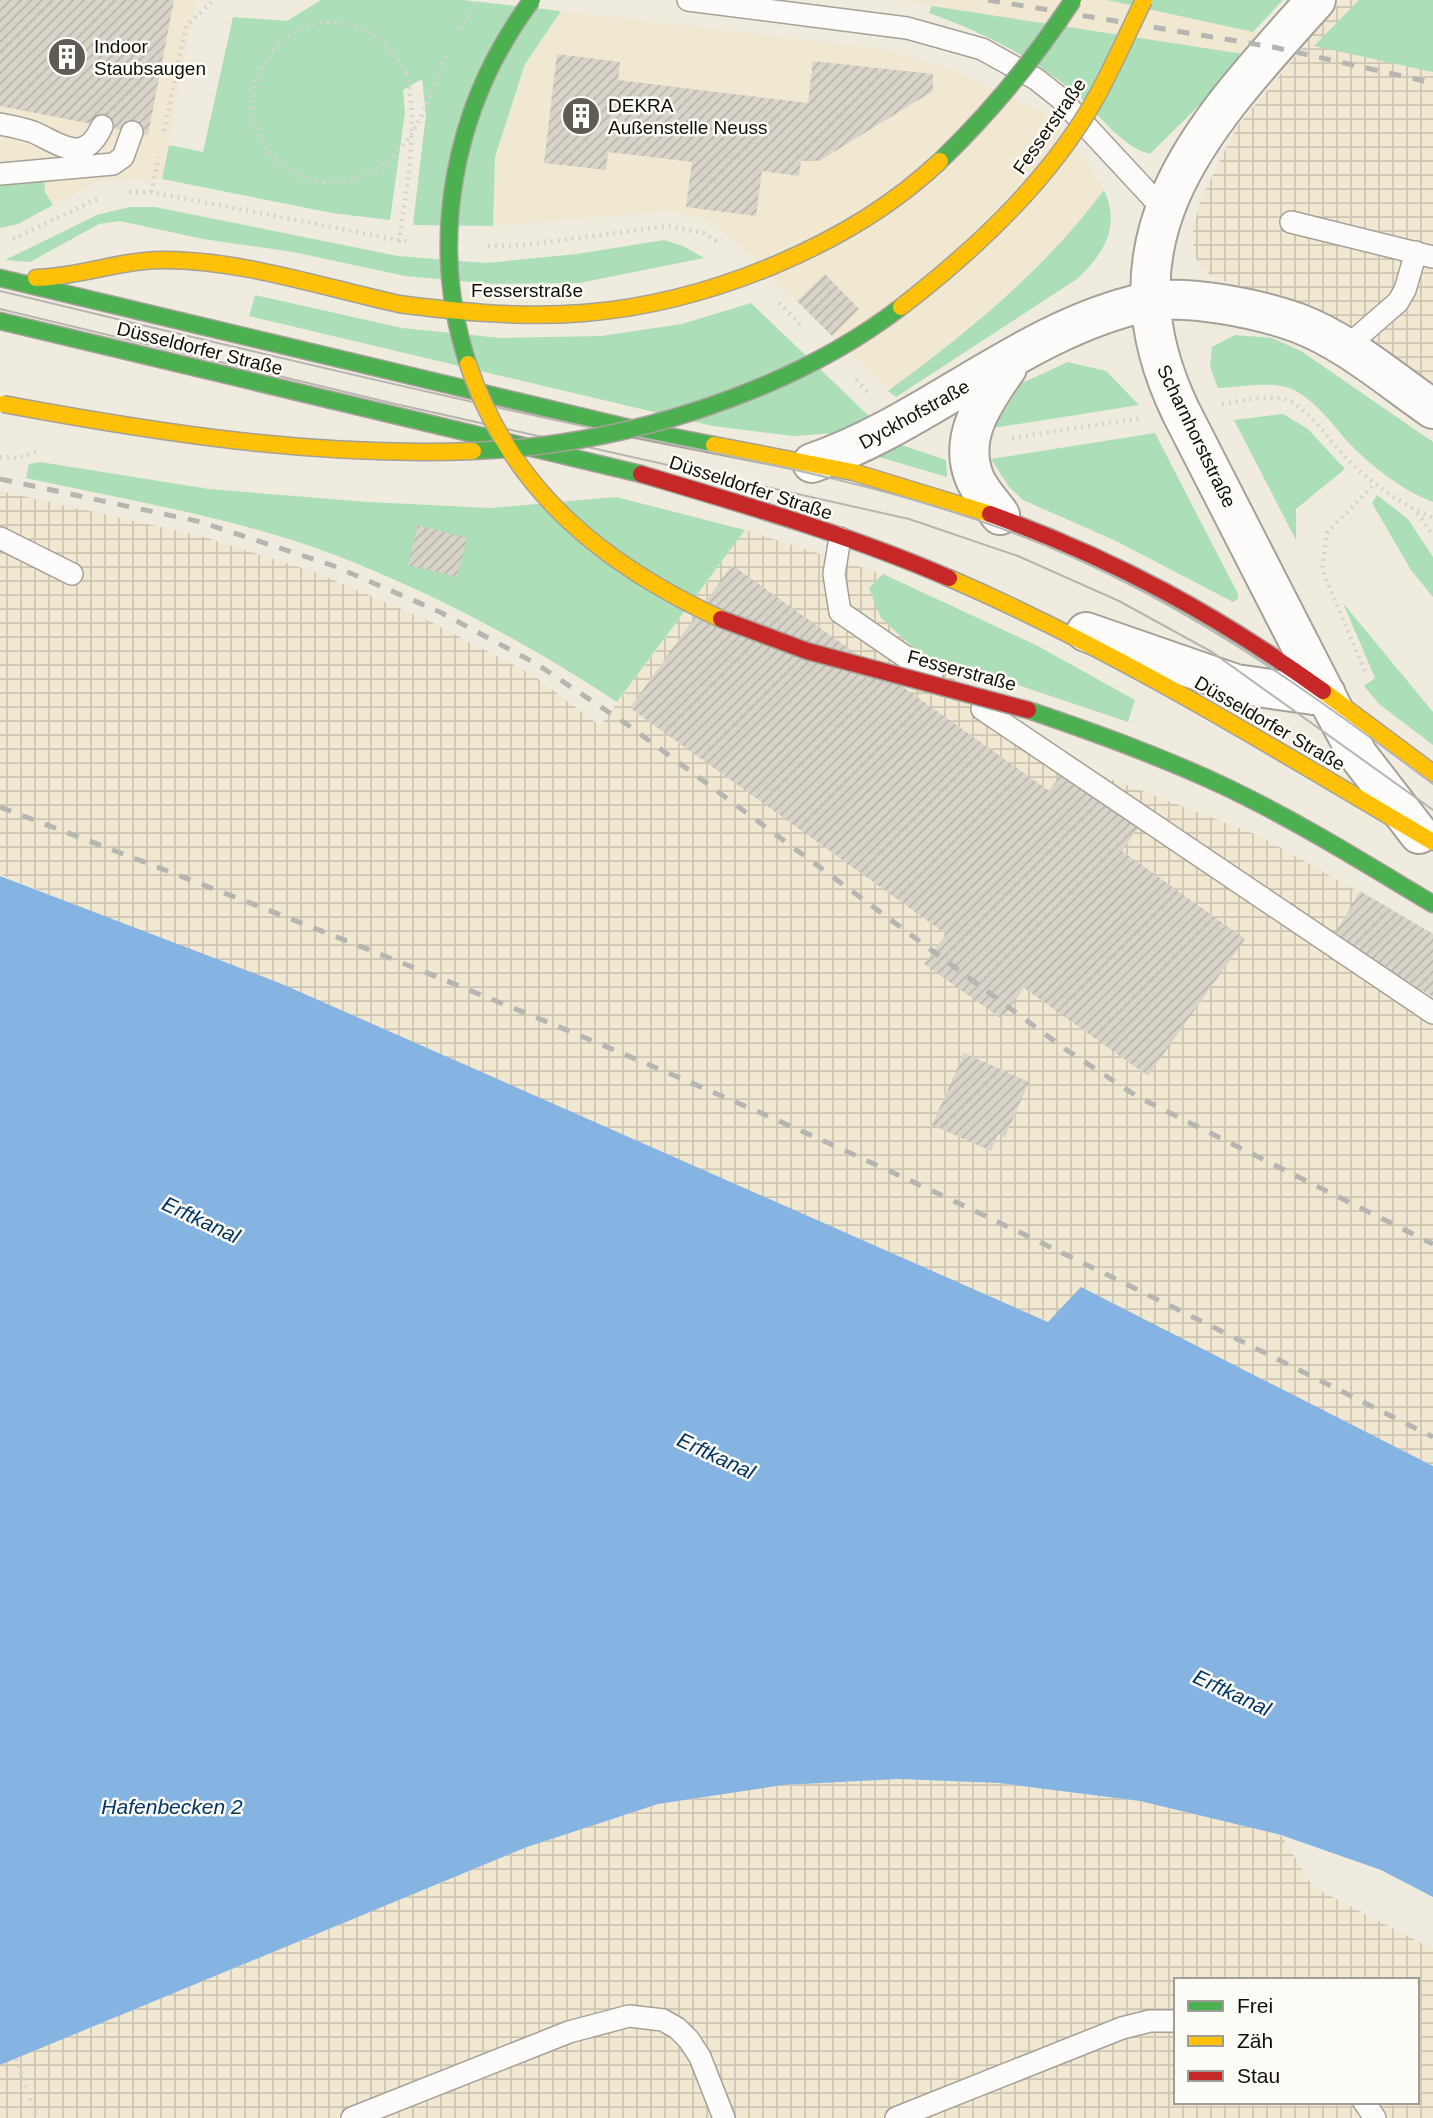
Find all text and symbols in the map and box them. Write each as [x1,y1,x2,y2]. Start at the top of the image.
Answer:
building icon: Indoor Staubsaugen [46,36,88,78]
place label: Indoor Staubsaugen [94,36,206,79]
street label: Fesserstraße [1009,74,1090,178]
building icon: DEKRA Außenstelle Neuss [560,95,602,137]
place label: DEKRA Außenstelle Neuss [608,95,767,138]
street label: Fesserstraße [471,280,583,301]
street label: Düsseldorfer Straße [115,318,285,379]
street label: Scharnhorststraße [1153,361,1240,511]
street label: Dyckhofstraße [856,376,973,453]
street label: Düsseldorfer Straße [667,451,835,524]
street label: Fesserstraße [905,646,1019,695]
street label: Düsseldorfer Straße [1191,672,1349,775]
water label: Erftkanal [159,1192,245,1248]
water label: Erftkanal [674,1428,760,1484]
water label: Erftkanal [1190,1665,1276,1721]
water label: Hafenbecken 2 [101,1795,243,1818]
legend [1174,1978,1419,2104]
text: Frei [1237,1994,1273,2017]
text: Zäh [1237,2029,1273,2052]
text: Stau [1237,2064,1280,2087]

